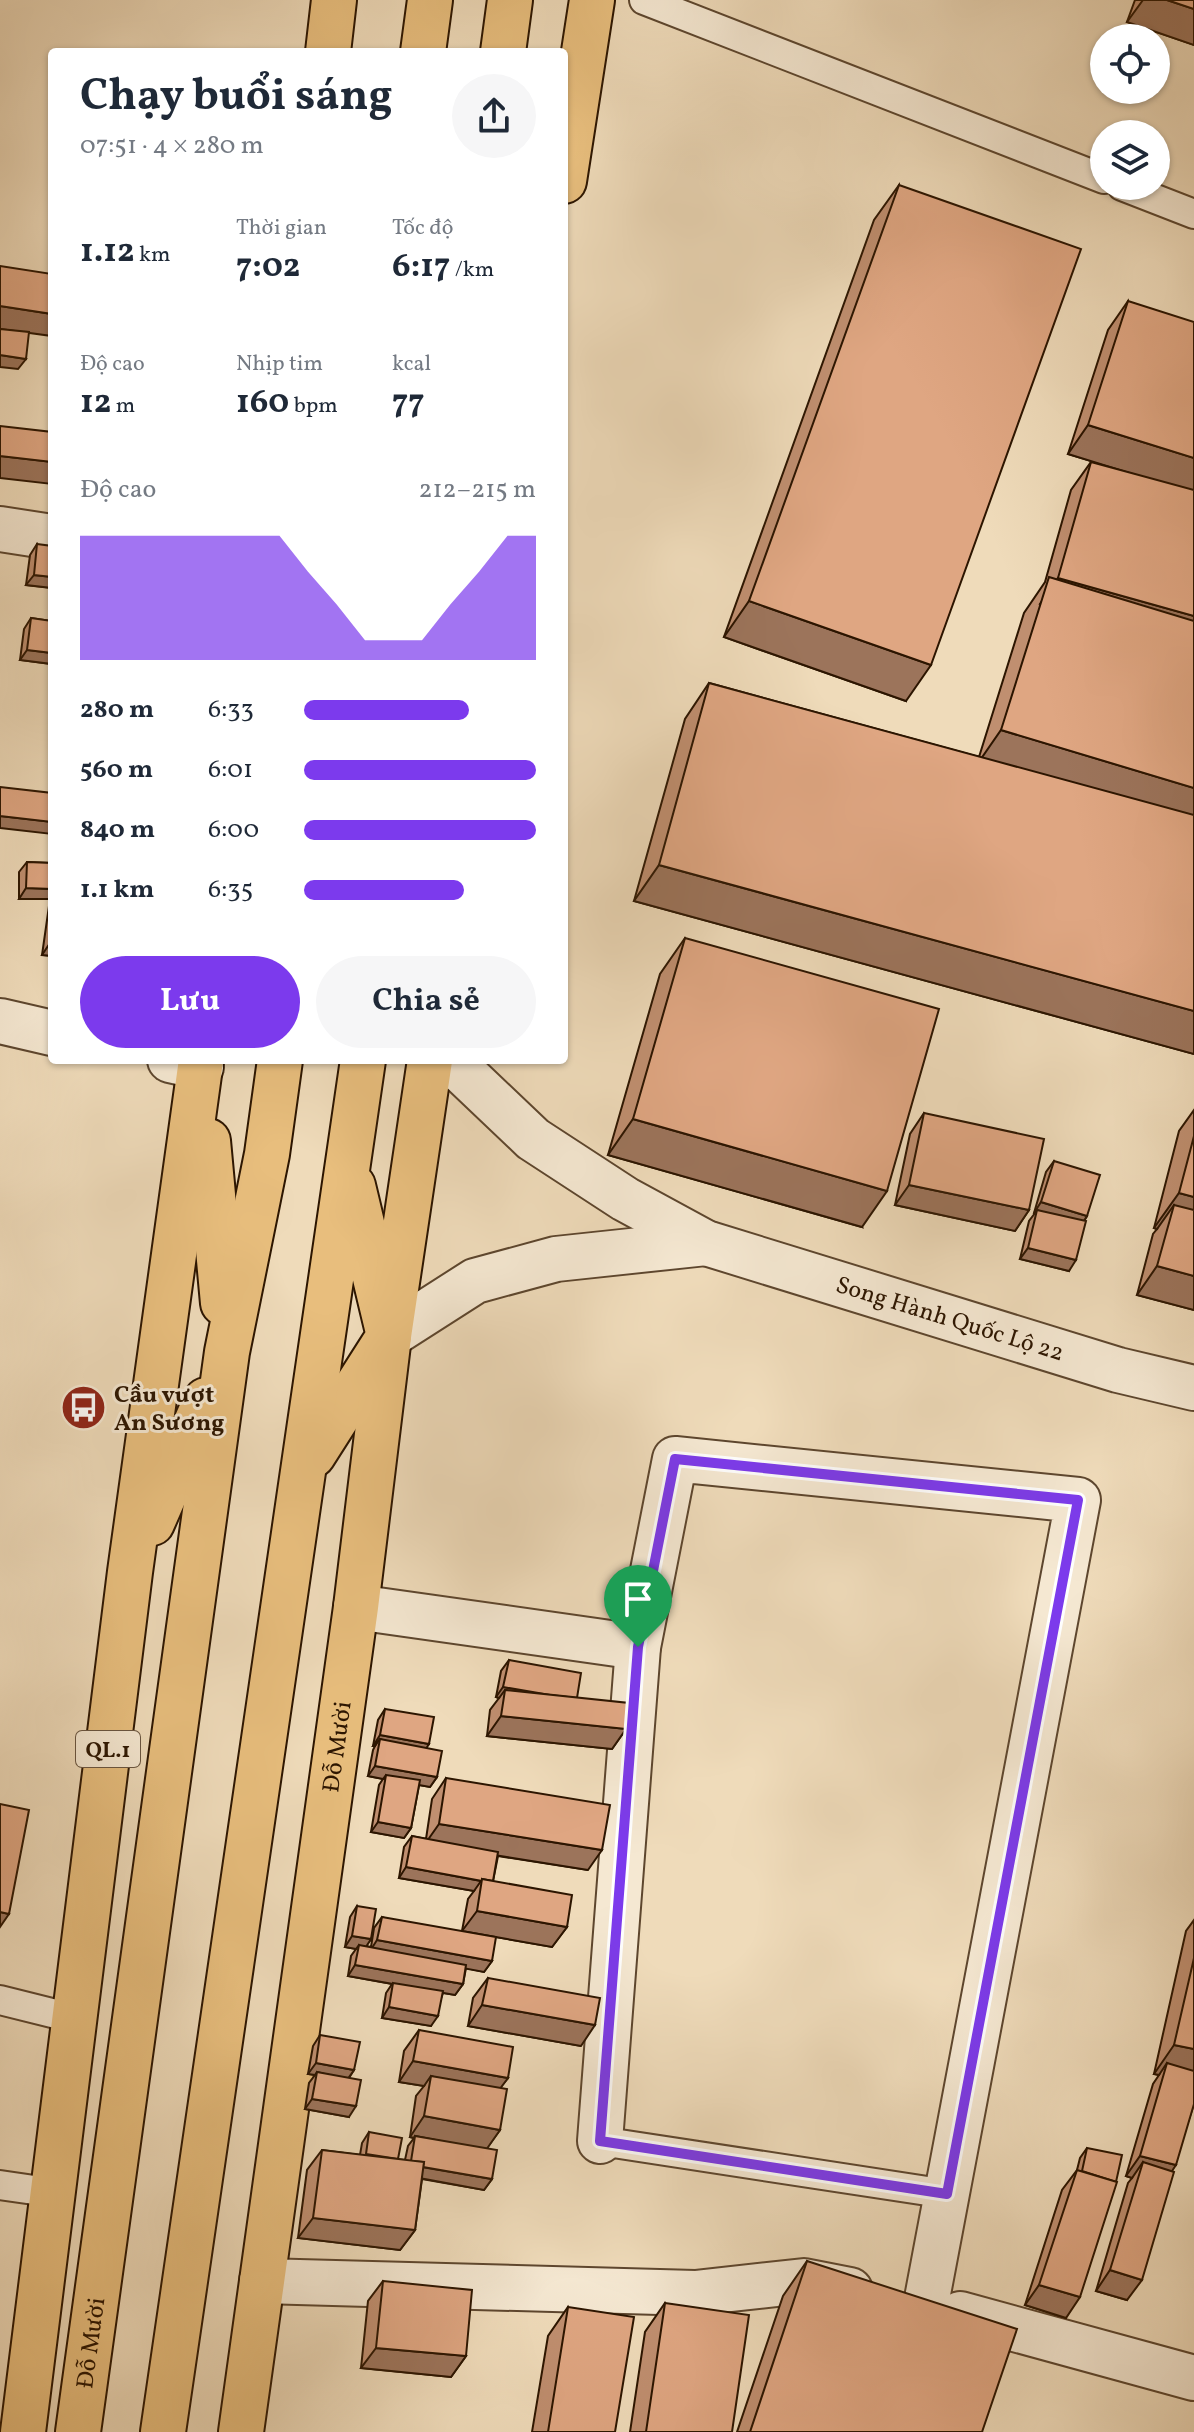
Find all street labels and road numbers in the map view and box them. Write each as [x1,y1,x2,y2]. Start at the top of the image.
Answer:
street label: Song Hành Quốc Lộ 22 [831,1269,1068,1371]
street label: Đỗ Mười [315,1699,362,1795]
road number: QL.1 [76,1731,140,1767]
street label: Đỗ Mười [69,2295,115,2391]

